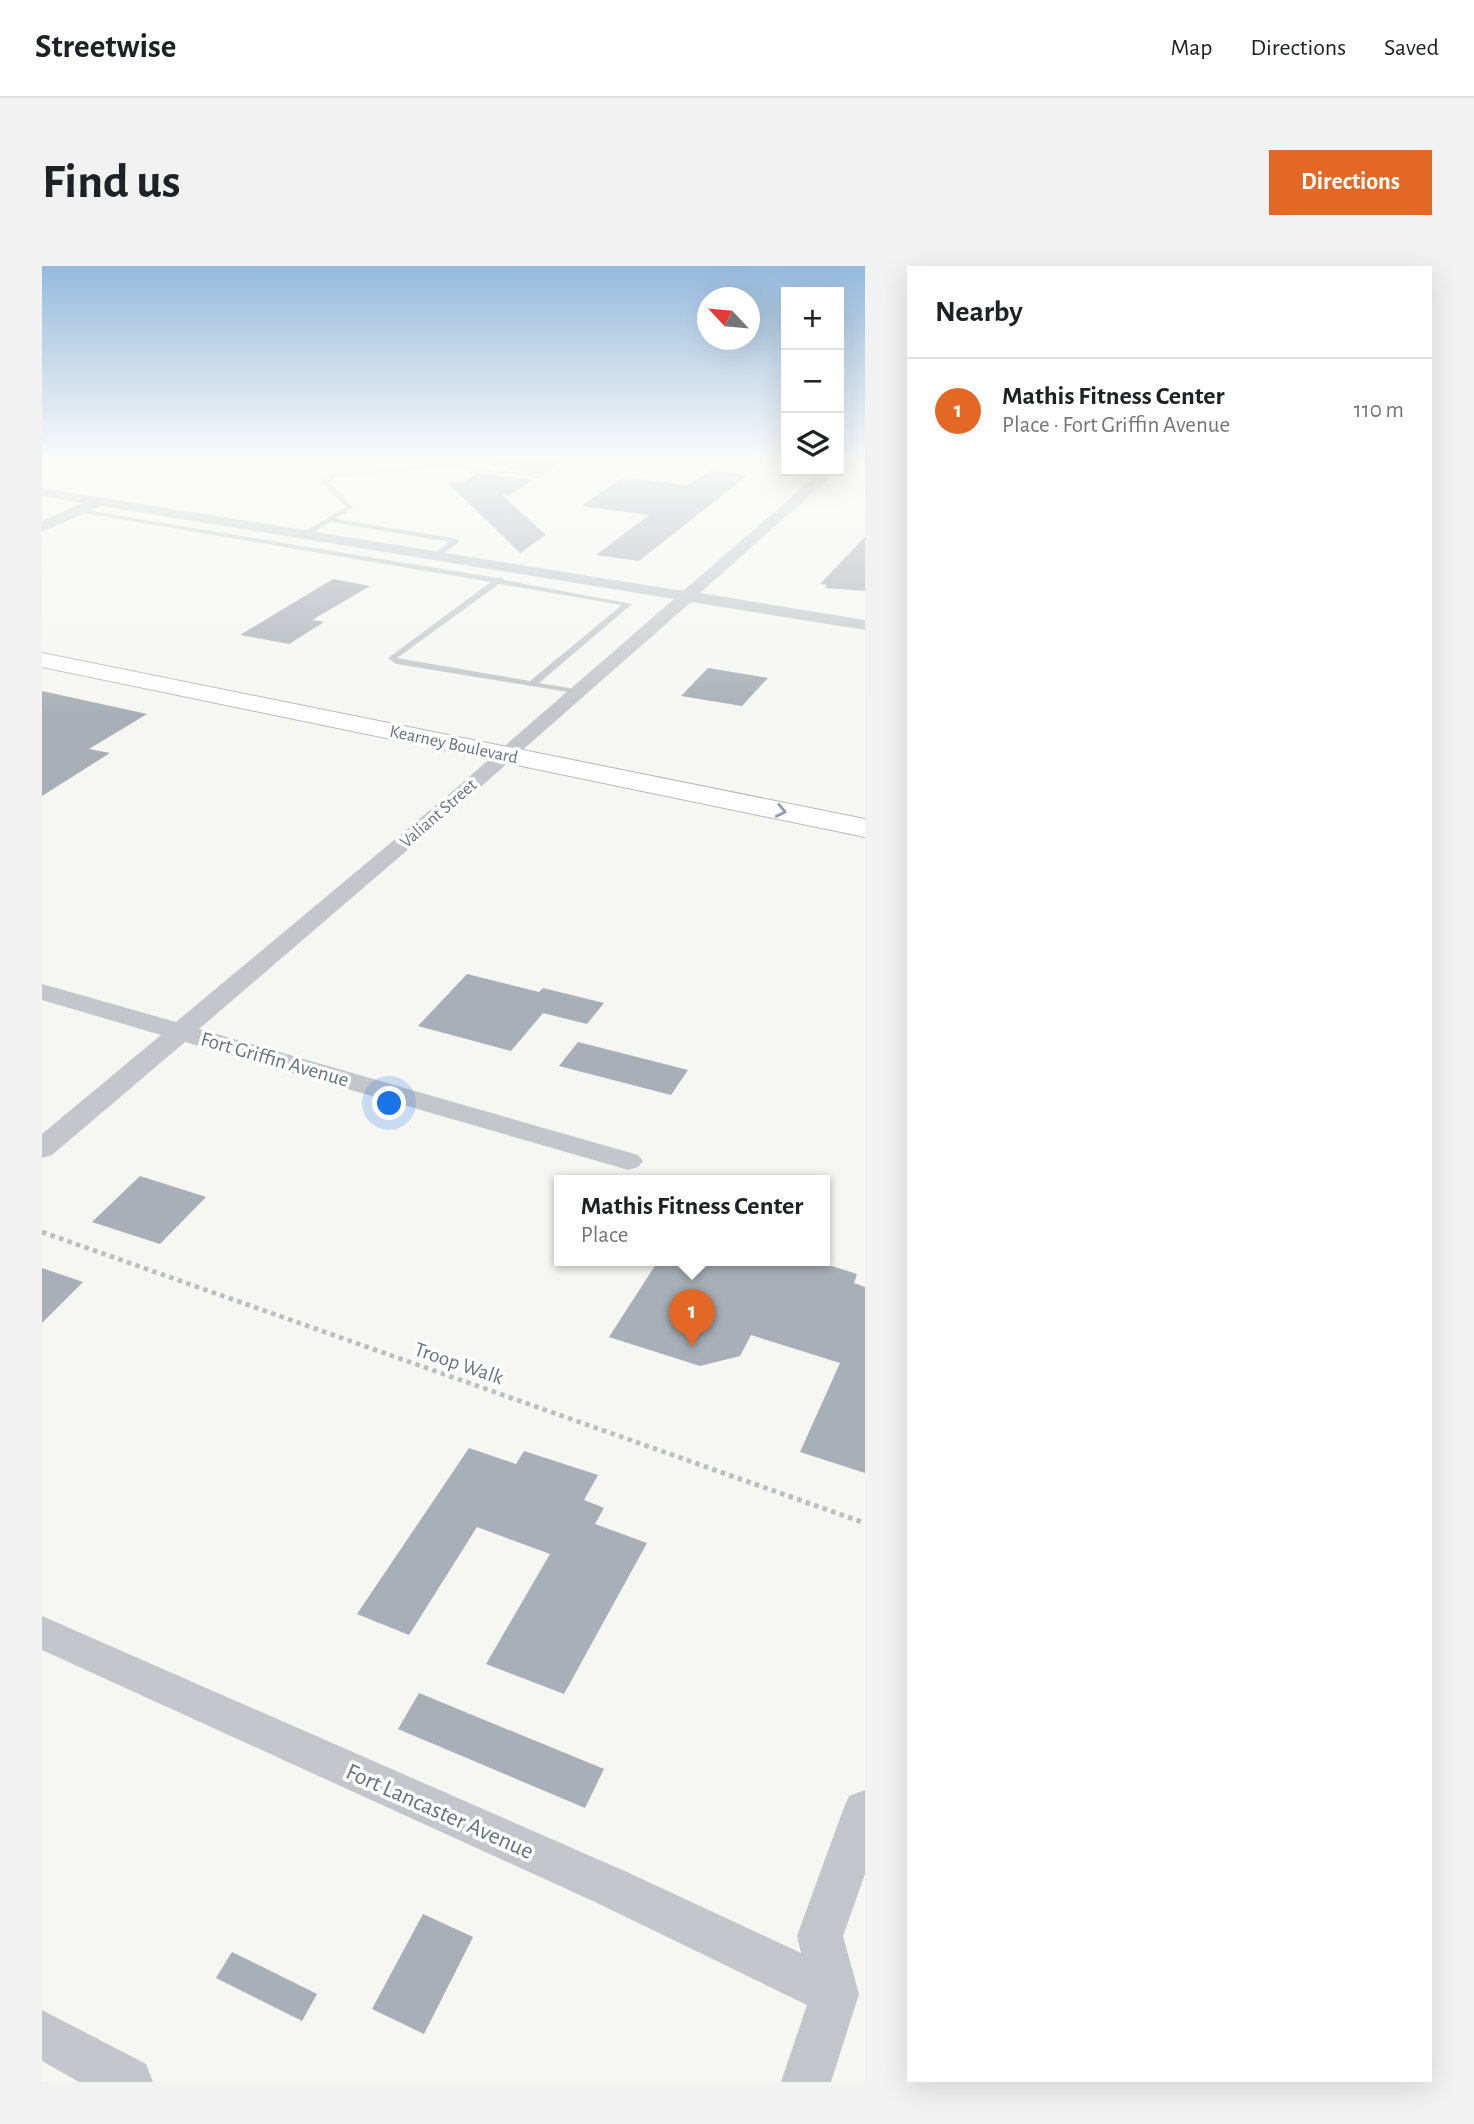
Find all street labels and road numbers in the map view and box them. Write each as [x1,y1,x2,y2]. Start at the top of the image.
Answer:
street label: Kearney Boulevard [388,723,520,767]
street label: Valiant Street [397,776,481,852]
street label: Fort Griffin Avenue [198,1028,351,1091]
street label: Troop Walk [412,1338,506,1389]
street label: Fort Lancaster Avenue [342,1760,537,1864]

